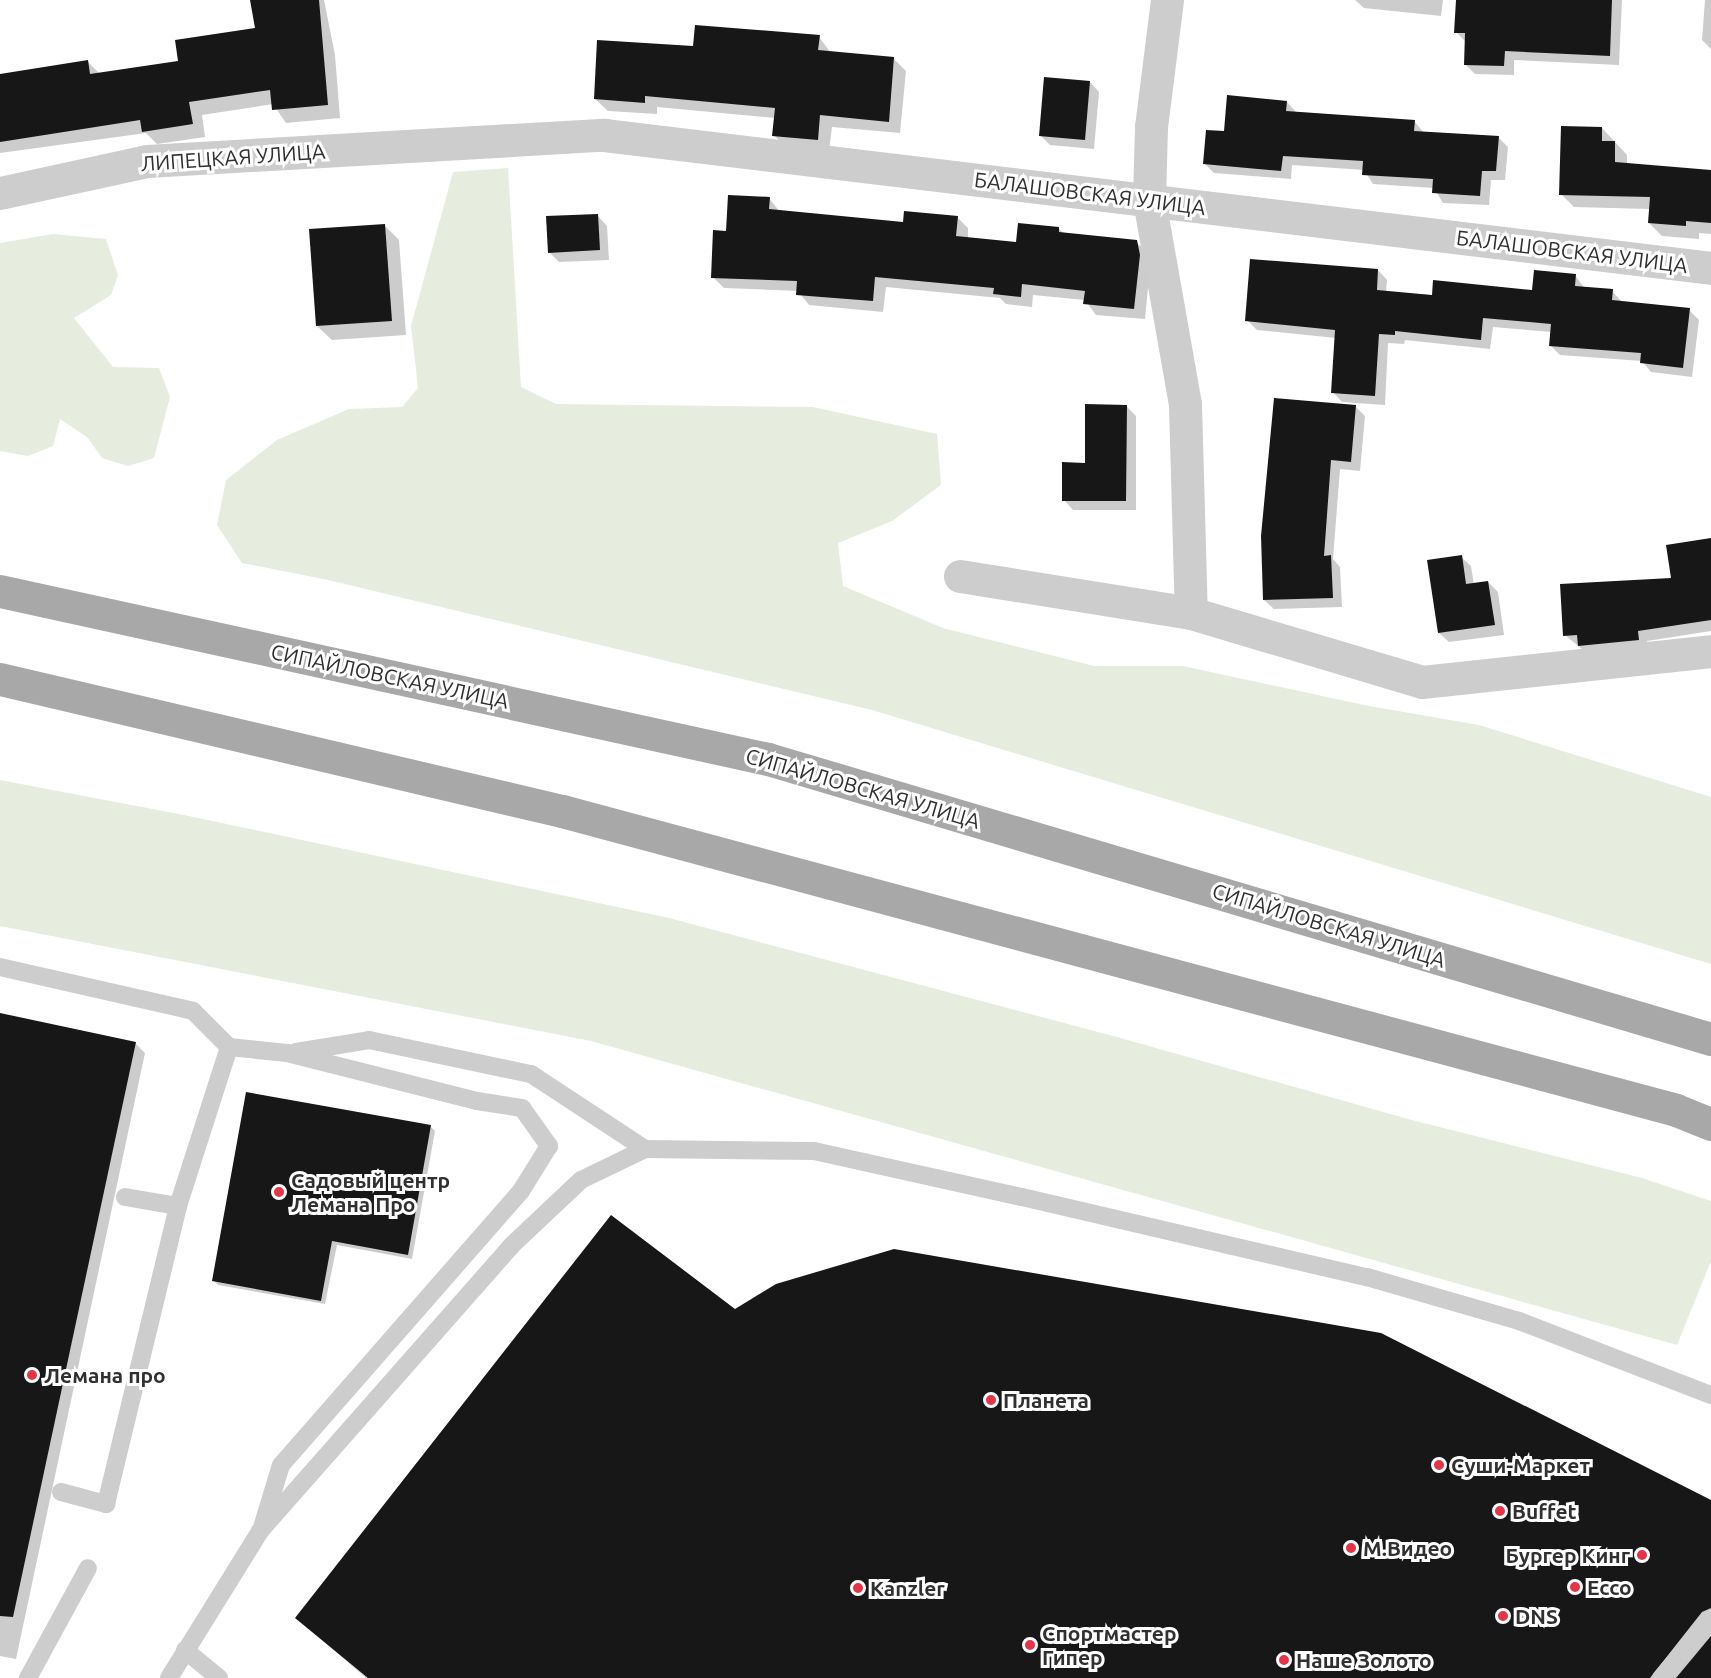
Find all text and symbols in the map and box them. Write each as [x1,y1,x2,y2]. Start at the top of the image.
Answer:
street label: ЛИПЕЦКАЯ УЛИЦА [140,138,326,176]
street label: БАЛАШОВСКАЯ УЛИЦА [973,166,1207,220]
street label: БАЛАШОВСКАЯ УЛИЦА [1455,224,1689,278]
street label: СИПАЙЛОВСКАЯ УЛИЦА [269,638,511,714]
street label: СИПАЙЛОВСКАЯ УЛИЦА [743,742,983,834]
street label: СИПАЙЛОВСКАЯ УЛИЦА [1209,878,1449,972]
place label: Садовый центр Лемана Про [291,1167,450,1217]
marker: Садовый центр Лемана Про [272,1185,286,1199]
place label: Лемана про [44,1362,166,1388]
marker: Лемана про [25,1368,39,1382]
place label: Планета [1003,1387,1089,1413]
marker: Планета [984,1393,998,1407]
place label: Суши-Маркет [1451,1452,1590,1478]
marker: Суши-Маркет [1432,1458,1446,1472]
place label: Buffet [1512,1498,1577,1524]
marker: Buffet [1493,1504,1507,1518]
place label: М.Видео [1363,1535,1452,1561]
marker: М.Видео [1344,1541,1358,1555]
place label: Бургер Кинг [1506,1542,1630,1568]
marker: Бургер Кинг [1635,1548,1649,1562]
place label: Ecco [1587,1574,1632,1600]
place label: Kanzler [870,1575,945,1601]
marker: Ecco [1568,1580,1582,1594]
marker: Kanzler [851,1581,865,1595]
place label: DNS [1515,1603,1558,1629]
marker: DNS [1496,1609,1510,1623]
place label: Спортмастер Гипер [1042,1620,1176,1670]
marker: Спортмастер Гипер [1023,1638,1037,1652]
place label: Наше Золото [1296,1647,1432,1673]
marker: Наше Золото [1277,1653,1291,1667]

